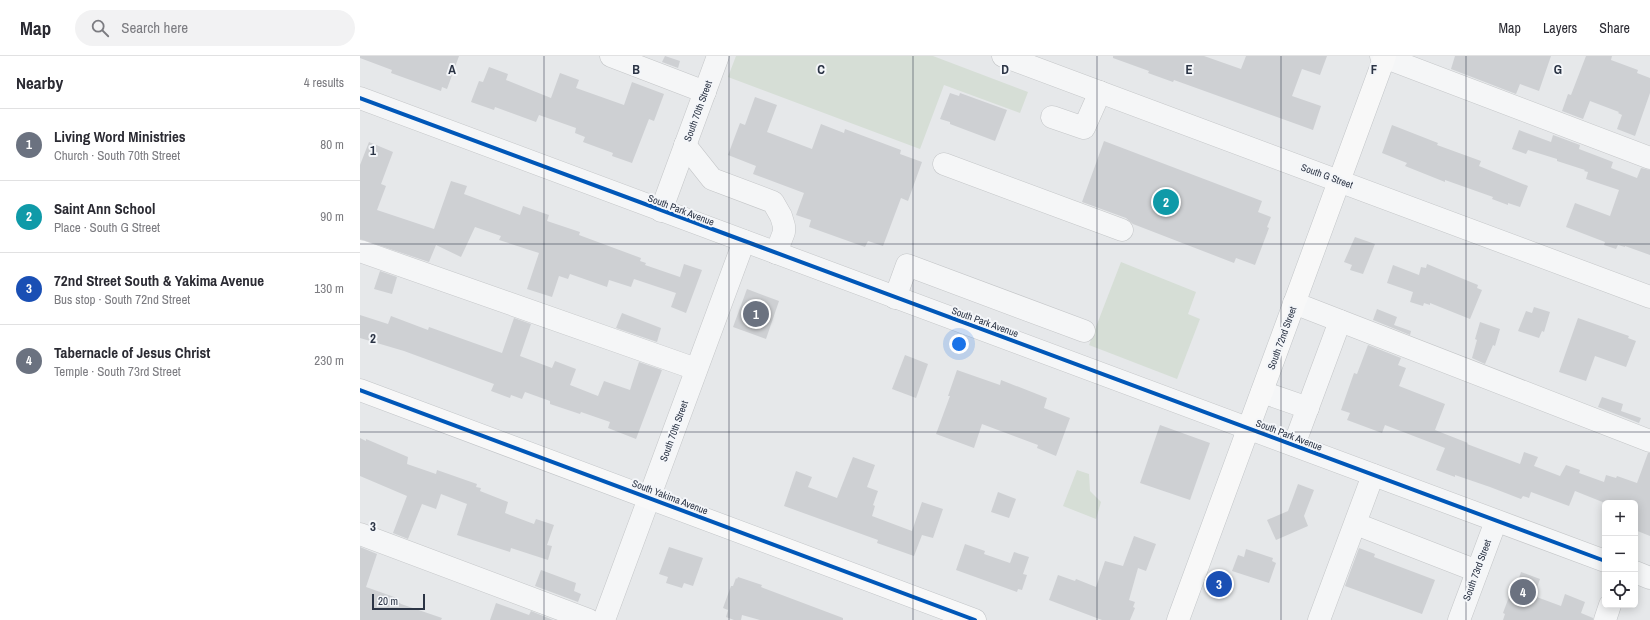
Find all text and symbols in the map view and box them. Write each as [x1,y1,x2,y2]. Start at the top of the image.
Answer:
search box [75,10,355,46]
text: Map [20,15,51,41]
icon: search [89,17,111,39]
text: Search here [121,17,188,38]
text: Map [1499,19,1521,37]
text: Layers [1543,19,1577,37]
text: Share [1599,19,1630,37]
text: A [448,61,456,78]
text: B [632,61,640,78]
text: C [817,61,825,78]
text: D [1001,61,1009,78]
text: E [1185,61,1193,78]
text: F [1371,61,1378,78]
text: G [1554,61,1562,78]
text: Nearby [16,71,63,94]
text: 4 results [304,74,344,91]
street label: South 70th Street [681,78,715,143]
text: Living Word Ministries [54,126,186,147]
text: 1 [26,136,32,153]
text: 80 m [320,136,344,153]
text: 1 [370,142,376,159]
text: Church · South 70th Street [54,147,180,164]
street label: South G Street [1299,161,1355,192]
pin: 2 [1153,187,1179,217]
street label: South Park Avenue [646,191,716,229]
text: Saint Ann School [54,198,155,219]
text: 2 [26,208,32,225]
text: 90 m [320,208,344,225]
text: Place · South G Street [54,219,160,236]
text: 72nd Street South & Yakima Avenue [54,270,264,291]
text: 3 [26,280,32,297]
text: 130 m [314,280,344,297]
text: Bus stop · South 72nd Street [54,291,190,308]
pin: 1 [743,299,769,329]
street label: South Park Avenue [950,304,1021,340]
street label: South 72nd Street [1265,304,1300,371]
text: 2 [370,330,376,347]
your location [949,334,969,354]
text: Tabernacle of Jesus Christ [54,342,210,363]
text: 4 [26,352,32,369]
text: 230 m [314,352,344,369]
text: Temple · South 73rd Street [54,363,181,380]
street label: South 70th Street [657,398,691,463]
street label: South Park Avenue [1254,416,1324,454]
street label: South Yakima Avenue [630,477,710,518]
map controls [1602,500,1638,608]
button: + [1602,500,1638,536]
text: 3 [370,518,376,535]
button: − [1602,536,1638,572]
street label: South 73rd Street [1460,537,1494,602]
pin: 3 [1206,569,1232,599]
button: locate [1602,572,1638,608]
pin: 4 [1510,577,1536,607]
scale bar [372,592,425,611]
text: 20 m [378,594,398,608]

